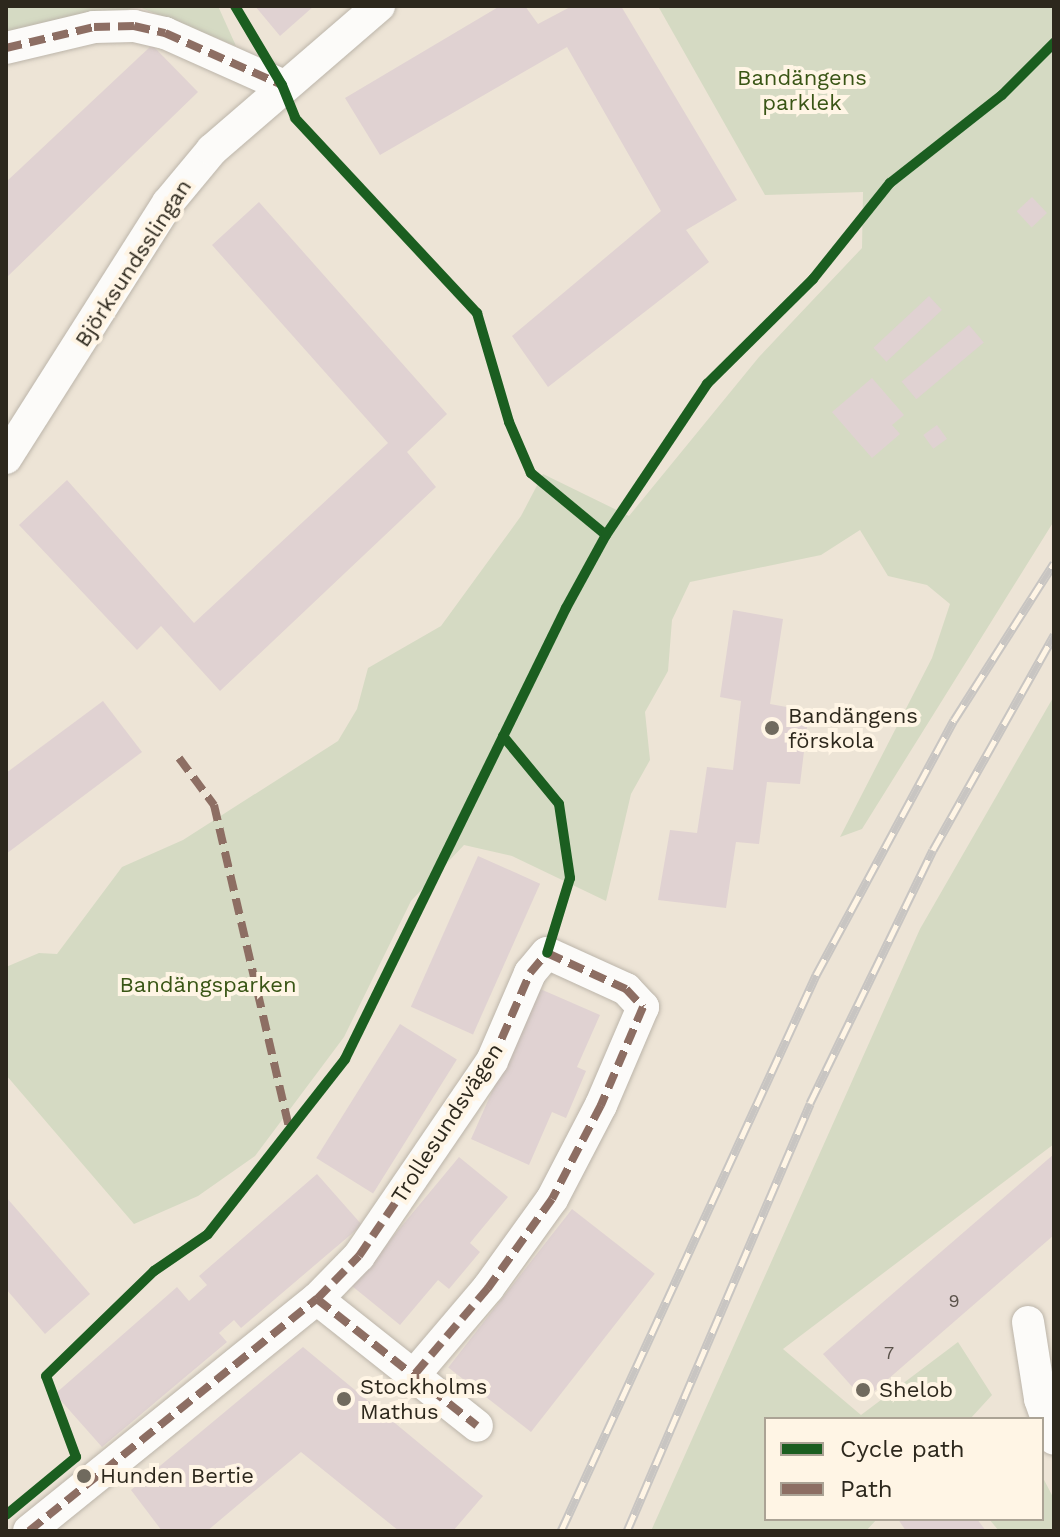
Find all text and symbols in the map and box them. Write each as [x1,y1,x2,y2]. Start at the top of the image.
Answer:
park label: Bandängens parklek [737,64,867,116]
street label: Björksundsslingan [69,174,197,352]
place label: Bandängens förskola [788,702,918,754]
marker: Bandängens förskola [763,719,781,737]
park label: Bandängsparken [119,972,297,998]
street label: Trollesundsvägen [385,1038,509,1208]
house number: 9 [948,1290,960,1312]
house number: 7 [884,1342,894,1364]
place label: Stockholms Mathus [360,1373,487,1424]
place label: Shelob [879,1377,953,1403]
marker: Shelob [854,1381,872,1399]
marker: Stockholms Mathus [335,1390,353,1408]
legend [764,1417,1044,1521]
text: Cycle path [840,1435,965,1463]
place label: Hunden Bertie [100,1463,254,1489]
marker: Hunden Bertie [75,1467,93,1485]
text: Path [840,1475,893,1503]

